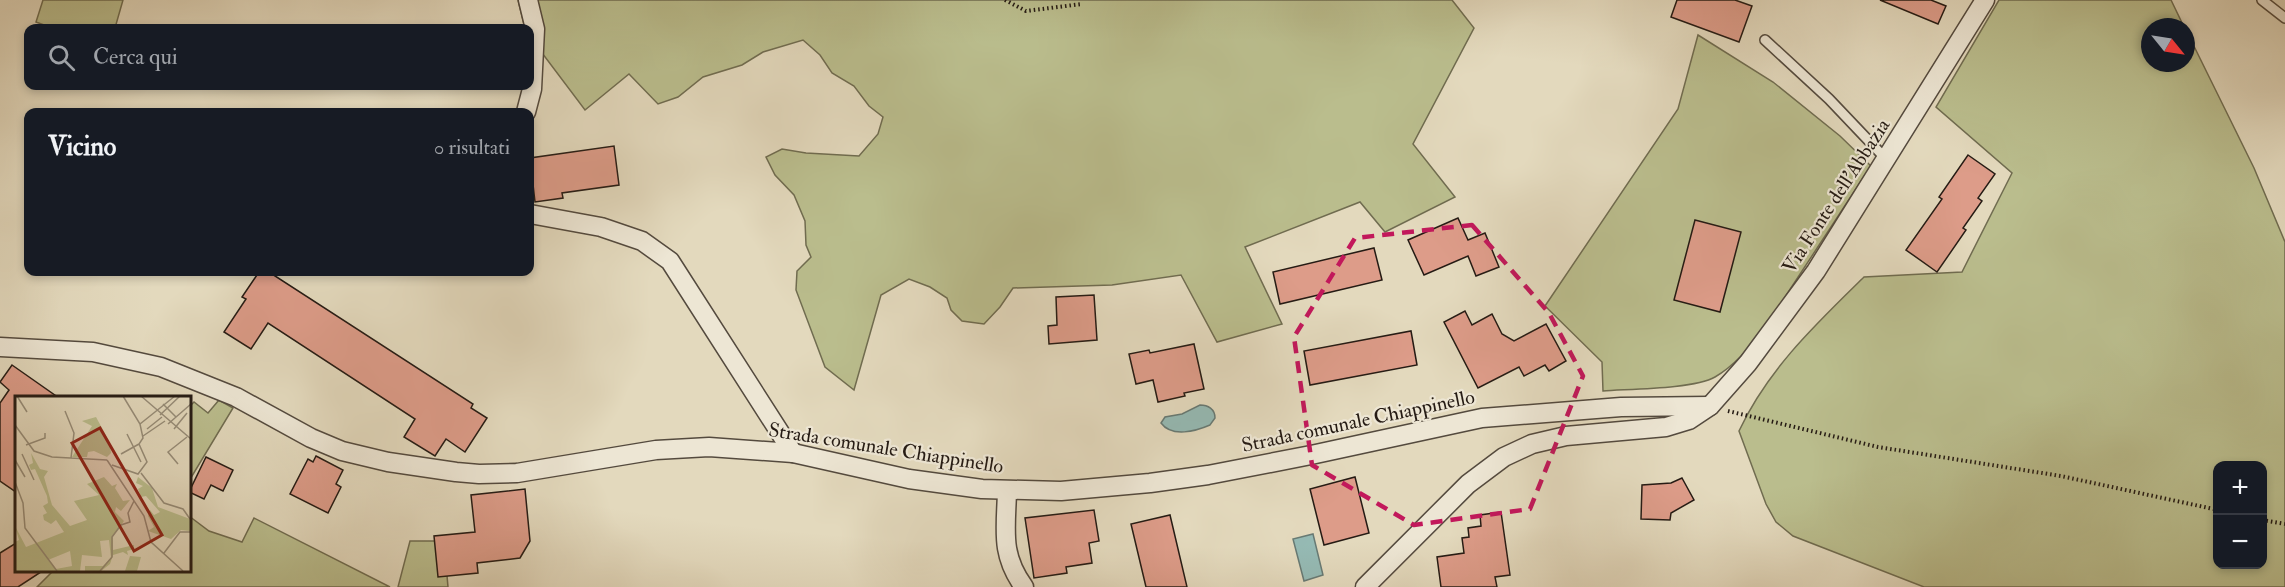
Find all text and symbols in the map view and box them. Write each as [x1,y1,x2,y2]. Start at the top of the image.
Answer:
north arrow [2141,18,2195,72]
search box [24,24,534,90]
icon: search [45,41,78,74]
text: Cerca qui [93,43,178,71]
street label: Via Fonte dell'Abbazia [1777,113,1896,278]
text: Vicino [48,131,116,163]
text: 0 risultati [434,135,510,160]
street label: Strada comunale Chiappinello [1239,384,1477,459]
inset map [15,396,190,572]
street label: Strada comunale Chiappinello [767,417,1005,480]
map controls [2213,461,2267,569]
button: + [2213,461,2267,515]
button: − [2213,515,2267,569]

